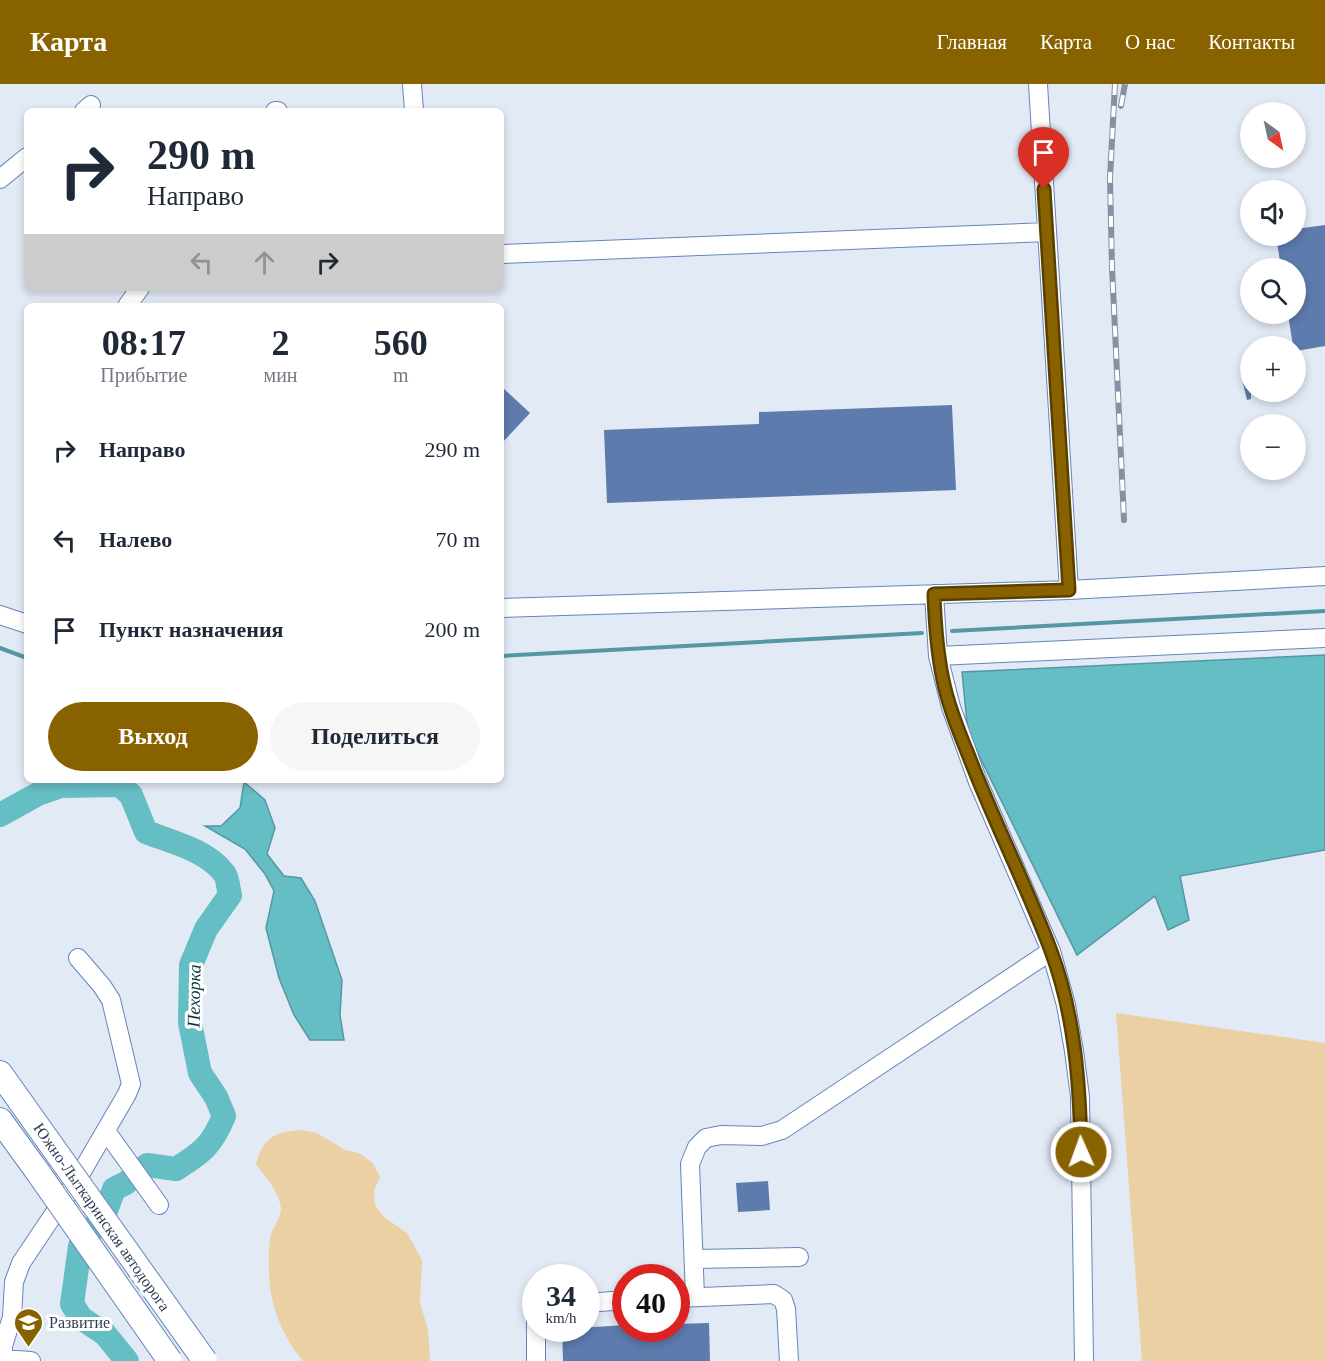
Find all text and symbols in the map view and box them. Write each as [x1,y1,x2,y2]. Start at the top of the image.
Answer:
text: Карта [30,26,107,57]
text: Главная [937,30,1007,54]
text: Карта [1040,30,1092,54]
text: О нас [1125,30,1175,54]
text: Контакты [1208,30,1295,54]
north arrow [1240,102,1306,168]
map controls [1240,102,1306,480]
pin [1018,127,1069,189]
icon: right [48,132,126,210]
text: 290 m [147,132,256,178]
icon: arrive [1027,136,1060,169]
button: sound [1240,180,1306,246]
text: Направо [147,181,244,211]
icon: left [185,246,218,279]
icon: ahead [248,246,281,279]
icon: right [311,246,344,279]
button: search [1240,258,1306,324]
text: 08:17 [102,323,186,363]
text: 2 [272,323,290,363]
text: 560 [374,323,428,363]
button: + [1240,336,1306,402]
text: Прибытие [100,364,187,386]
text: мин [264,364,298,386]
text: m [393,364,409,386]
button: − [1240,414,1306,480]
icon: right [48,434,81,467]
text: Направо [99,437,185,462]
text: 290 m [424,437,480,462]
icon: left [48,524,81,557]
text: Налево [99,527,172,552]
text: 70 m [435,527,480,552]
icon: arrive [48,614,81,647]
text: Пункт назначения [99,617,284,642]
text: 200 m [424,617,480,642]
button: Выход [48,702,258,771]
button: Поделиться [270,702,480,771]
water label: Пехорка [183,964,205,1029]
street label: Южно-Лыткаринская автодорога [30,1120,174,1315]
position arrow [1049,1120,1113,1184]
speed limit sign: 40 [612,1264,690,1342]
text: 34 [546,1279,576,1312]
school or university icon: Развитие [12,1306,44,1348]
text: km/h [546,1310,576,1326]
place label: Развитие [49,1314,110,1331]

